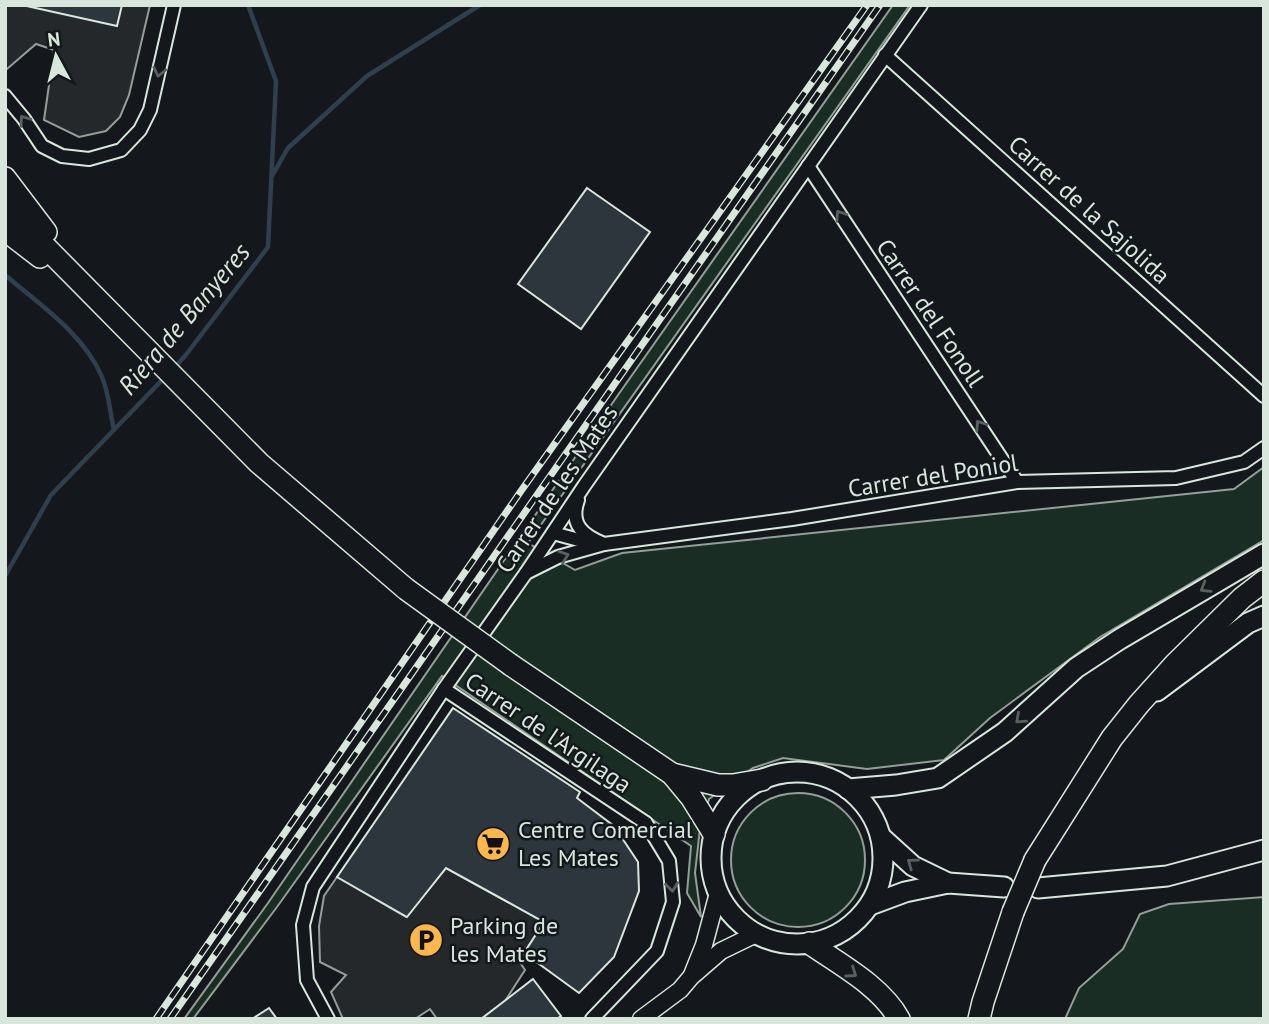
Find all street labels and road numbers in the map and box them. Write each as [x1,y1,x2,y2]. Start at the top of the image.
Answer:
street label: Carrer de la Sajolida [1002,129,1177,291]
street label: Carrer del Fonoll [869,233,991,393]
street label: Carrer de les Mates [489,399,624,579]
street label: Carrer del Poniol [846,447,1020,504]
street label: Carrer de l'Argilaga [459,665,637,800]

